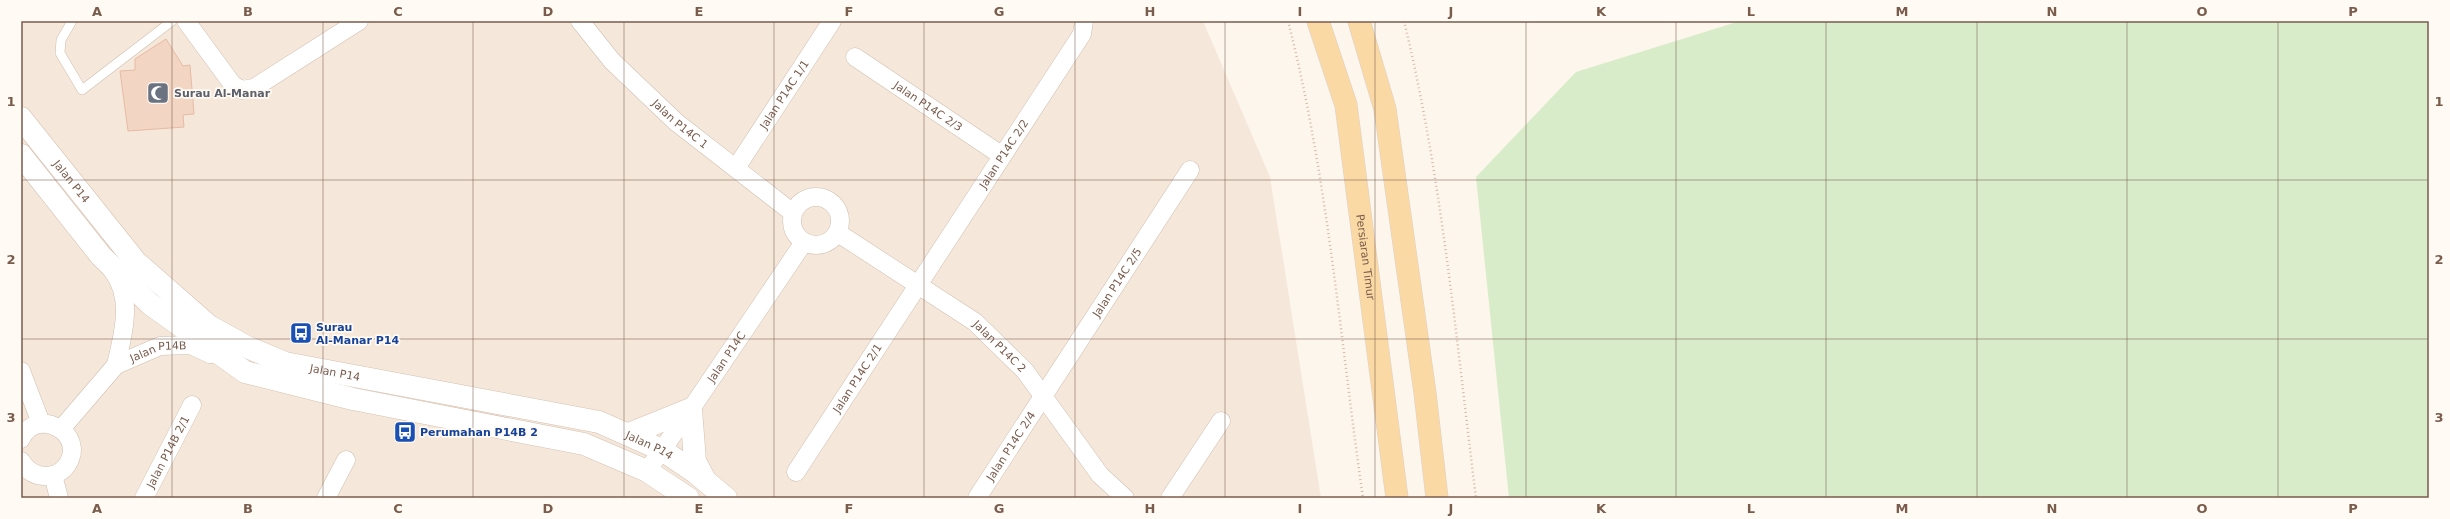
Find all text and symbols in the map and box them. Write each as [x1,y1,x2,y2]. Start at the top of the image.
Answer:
text: A [92,4,102,19]
text: B [243,4,253,19]
text: C [393,4,403,19]
text: D [543,4,554,19]
text: E [695,4,703,19]
text: F [845,4,853,19]
text: G [994,4,1004,19]
text: H [1145,4,1155,19]
text: I [1298,4,1302,19]
text: J [1448,4,1453,19]
text: K [1596,4,1607,19]
text: L [1747,4,1755,19]
text: M [1896,4,1908,19]
text: N [2047,4,2057,19]
text: O [2196,4,2208,19]
text: P [2348,4,2358,19]
street label: Jalan P14C 1/1 [757,58,812,132]
street label: Jalan P14C 2/3 [890,78,965,134]
mosque icon: Surau Al-Manar [145,80,171,106]
place label: Surau Al-Manar [174,87,271,100]
text: 1 [6,94,16,109]
text: 1 [2434,94,2444,109]
street label: Jalan P14C 1 [649,96,710,151]
street label: Jalan P14C 2/2 [976,117,1031,192]
street label: Jalan P14 [50,157,92,206]
street label: Persiaran Timur [1353,213,1377,301]
street label: Jalan P14C 2/5 [1090,246,1145,321]
text: 2 [6,252,16,267]
text: 2 [2434,252,2444,267]
street label: Jalan P14C 2 [969,317,1029,375]
bus stop icon: Surau Al-Manar P14 [288,320,314,346]
place label: Surau Al-Manar P14 [316,321,399,347]
street label: Jalan P14C [704,329,749,386]
street label: Jalan P14B [127,339,187,366]
street label: Jalan P14C 2/1 [830,342,885,416]
street label: Jalan P14 [308,362,361,384]
street label: Jalan P14C 2/4 [983,409,1038,484]
text: 3 [6,410,16,425]
text: 3 [2434,410,2444,425]
street label: Jalan P14B 2/1 [144,414,192,491]
bus stop icon: Perumahan P14B 2 [392,419,418,445]
place label: Perumahan P14B 2 [420,426,538,439]
street label: Jalan P14 [623,428,675,463]
text: A [92,501,102,516]
text: B [243,501,253,516]
text: C [393,501,403,516]
text: D [543,501,554,516]
text: E [695,501,703,516]
text: F [845,501,853,516]
text: G [994,501,1004,516]
text: H [1145,501,1155,516]
text: I [1298,501,1302,516]
text: J [1448,501,1453,516]
text: K [1596,501,1607,516]
text: L [1747,501,1755,516]
text: M [1896,501,1908,516]
text: N [2047,501,2057,516]
text: O [2196,501,2208,516]
text: P [2348,501,2358,516]

